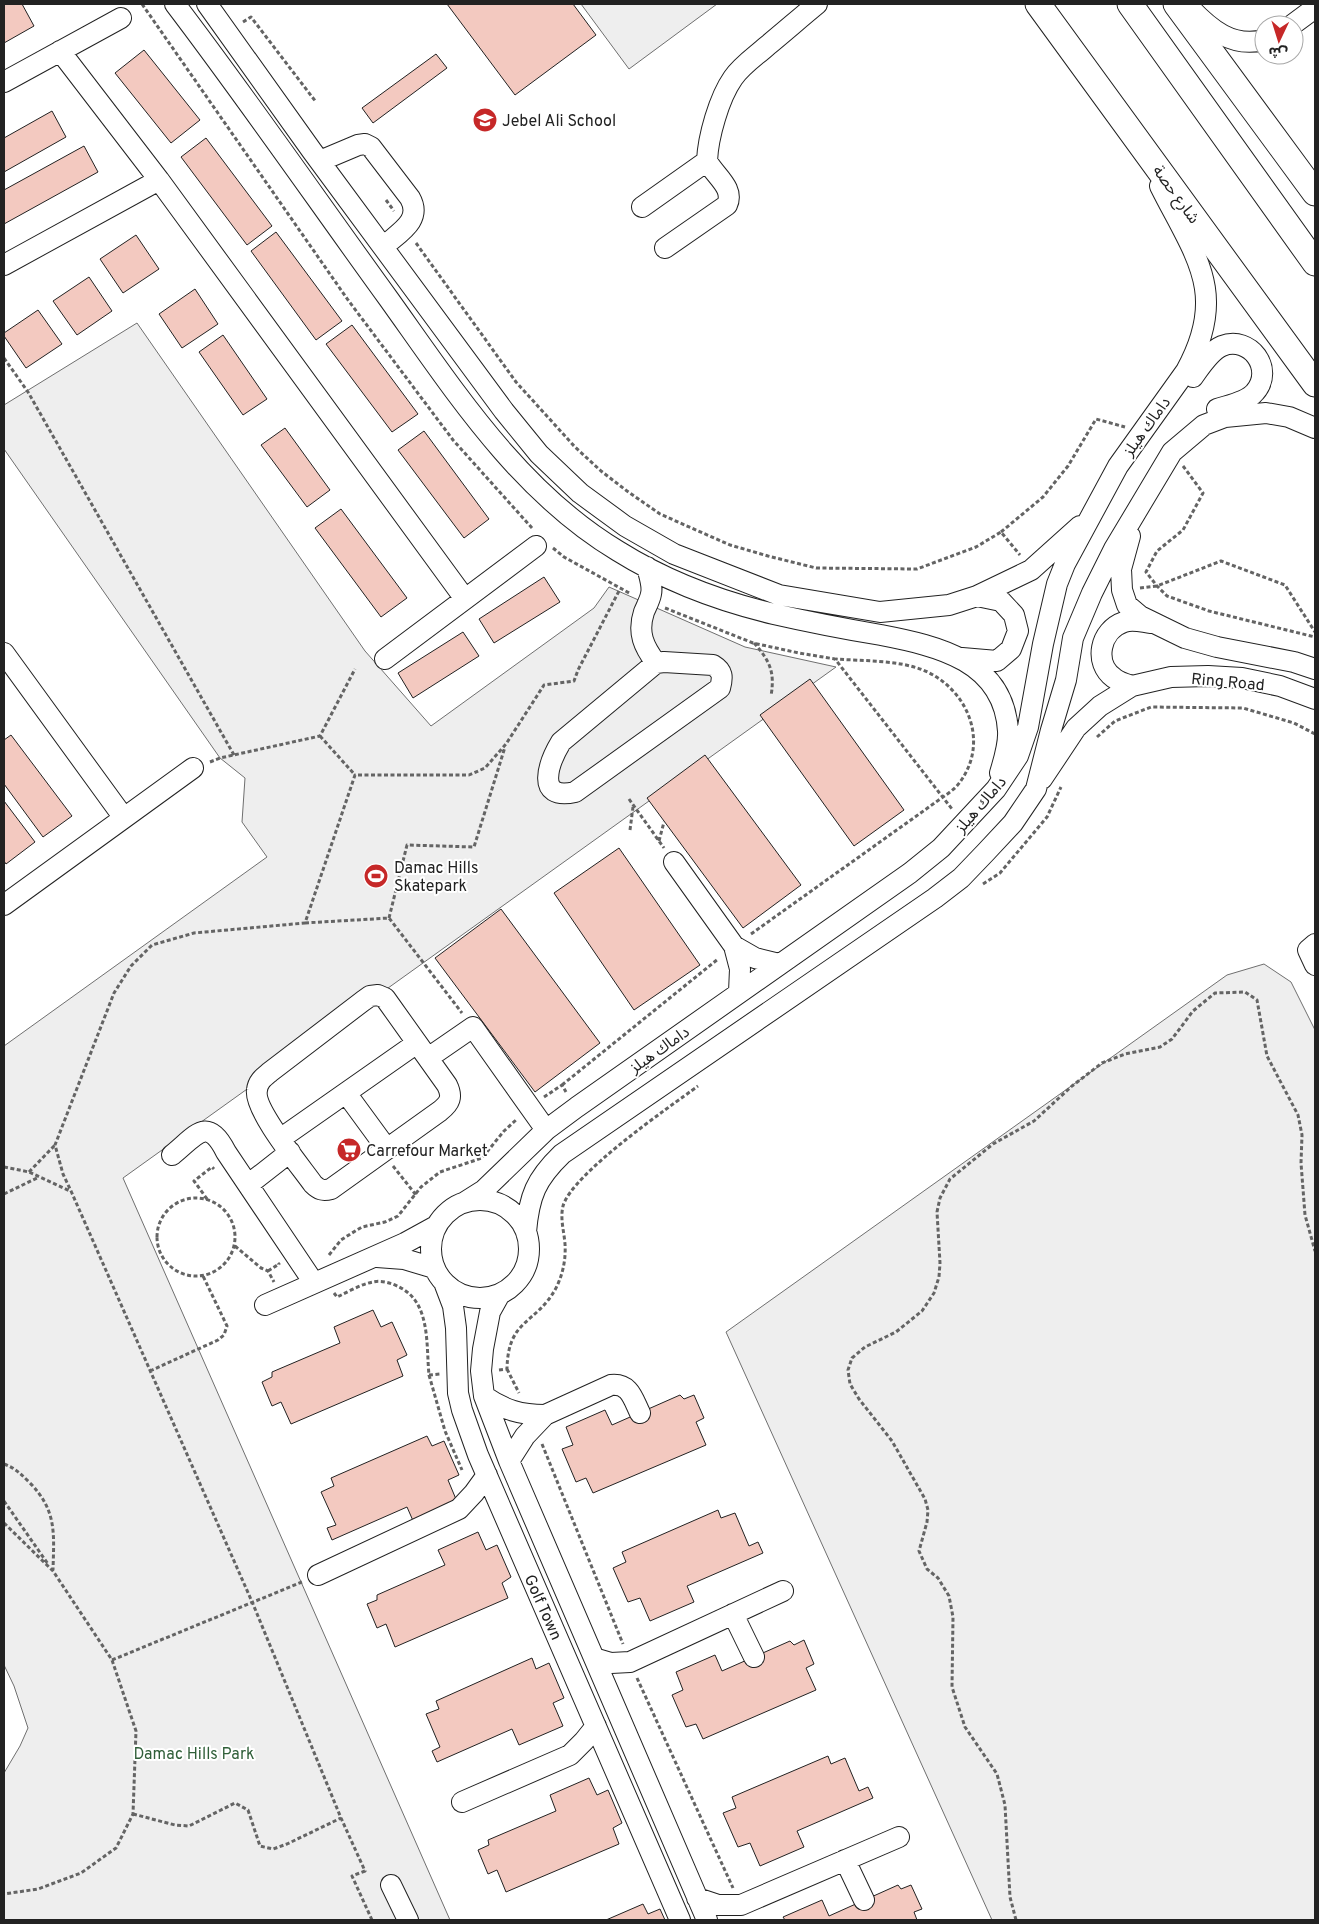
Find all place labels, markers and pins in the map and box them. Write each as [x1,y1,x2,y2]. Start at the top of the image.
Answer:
school or university icon: Jebel Ali School [472,107,498,133]
place label: Jebel Ali School [502,112,616,132]
place label: Damac Hills Skatepark [394,859,478,897]
sports icon: Damac Hills Skatepark [363,863,389,889]
supermarket icon: Carrefour Market [336,1137,362,1163]
place label: Carrefour Market [366,1142,488,1162]

